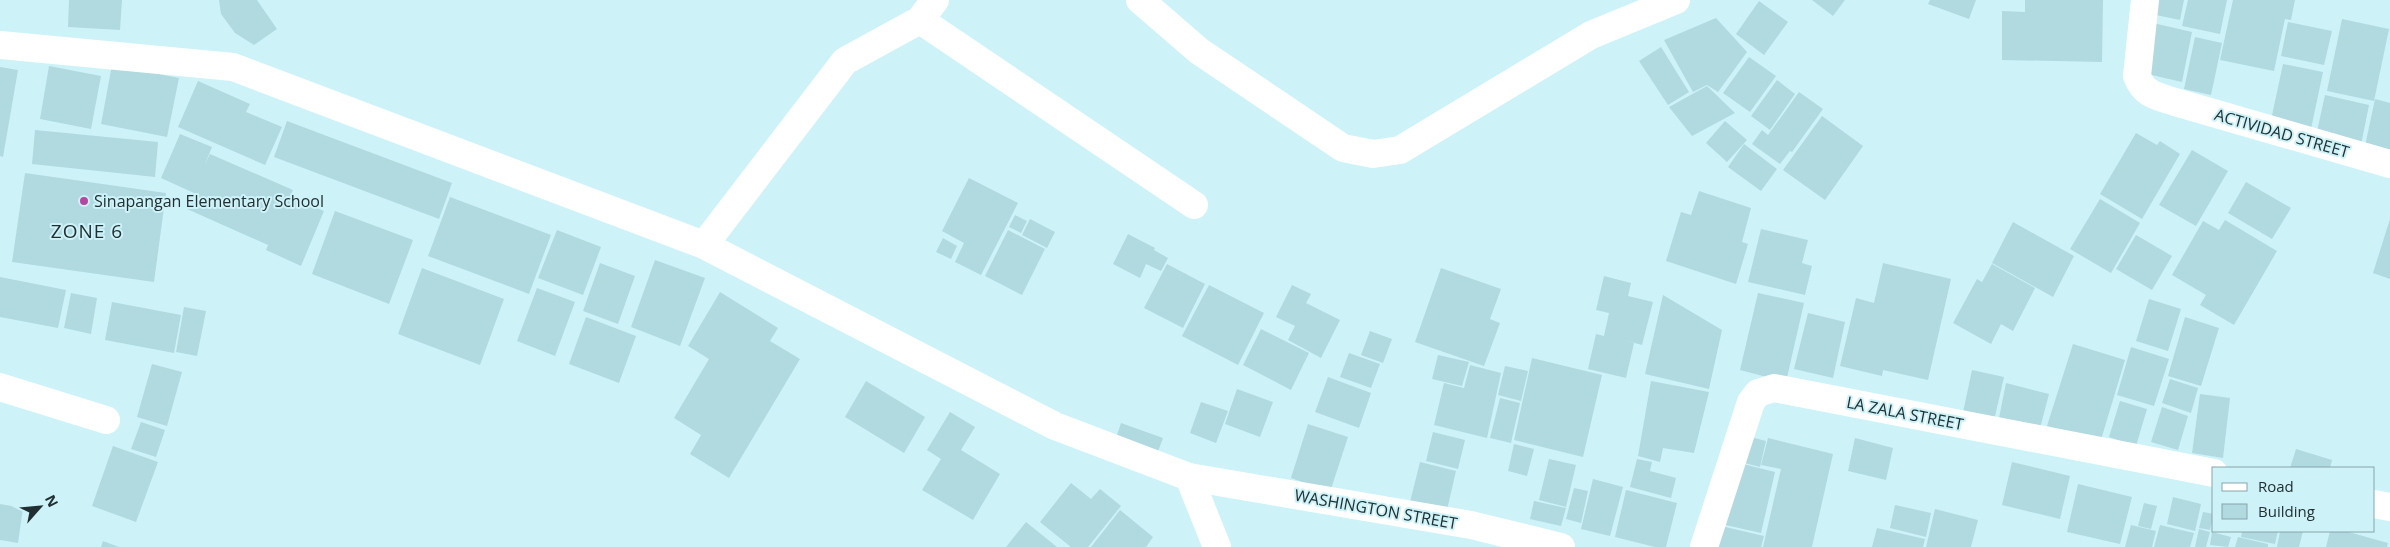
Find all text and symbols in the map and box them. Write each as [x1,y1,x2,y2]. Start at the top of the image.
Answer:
street label: ACTIVIDAD STREET [2212,103,2352,163]
place label: Sinapangan Elementary School [94,190,324,212]
marker: Sinapangan Elementary School [78,195,90,207]
district label: ZONE 6 [51,218,123,244]
street label: LA ZALA STREET [1845,391,1965,435]
legend [2212,467,2375,532]
text: Road [2258,476,2294,496]
north arrow [15,482,65,532]
street label: WASHINGTON STREET [1293,484,1459,534]
text: N [41,491,63,510]
text: Building [2258,501,2315,521]

